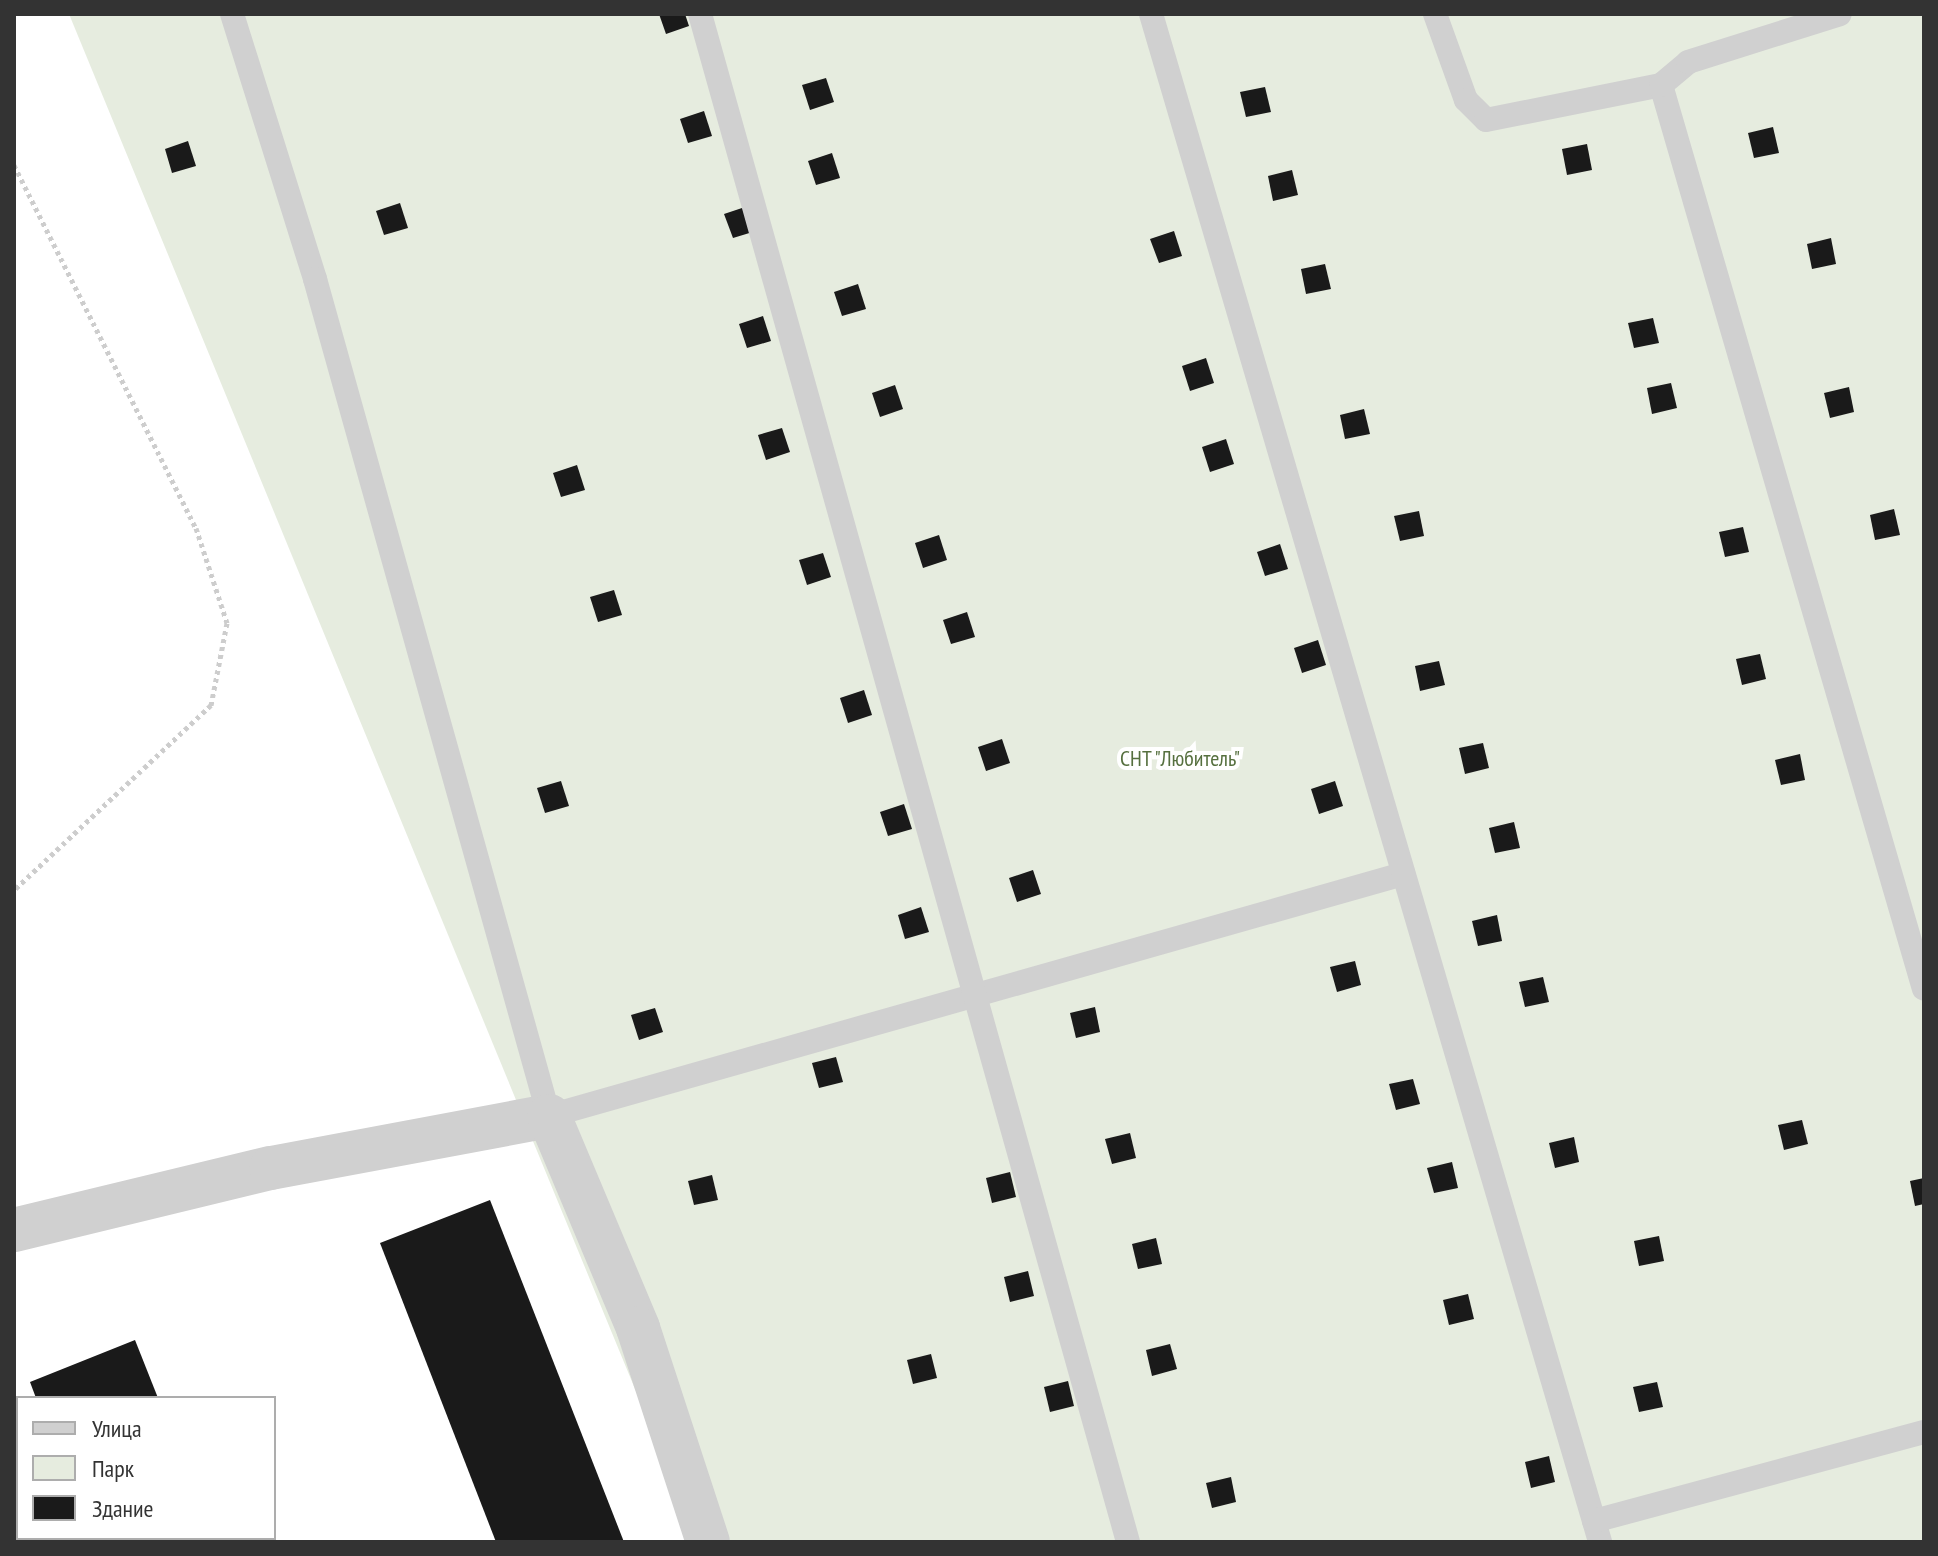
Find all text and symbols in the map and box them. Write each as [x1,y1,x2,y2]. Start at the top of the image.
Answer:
park label: СНТ "Любитель" [1119,746,1241,772]
legend [16,1396,276,1540]
text: Улица [92,1413,142,1444]
text: Парк [92,1453,134,1484]
text: Здание [92,1493,153,1524]

